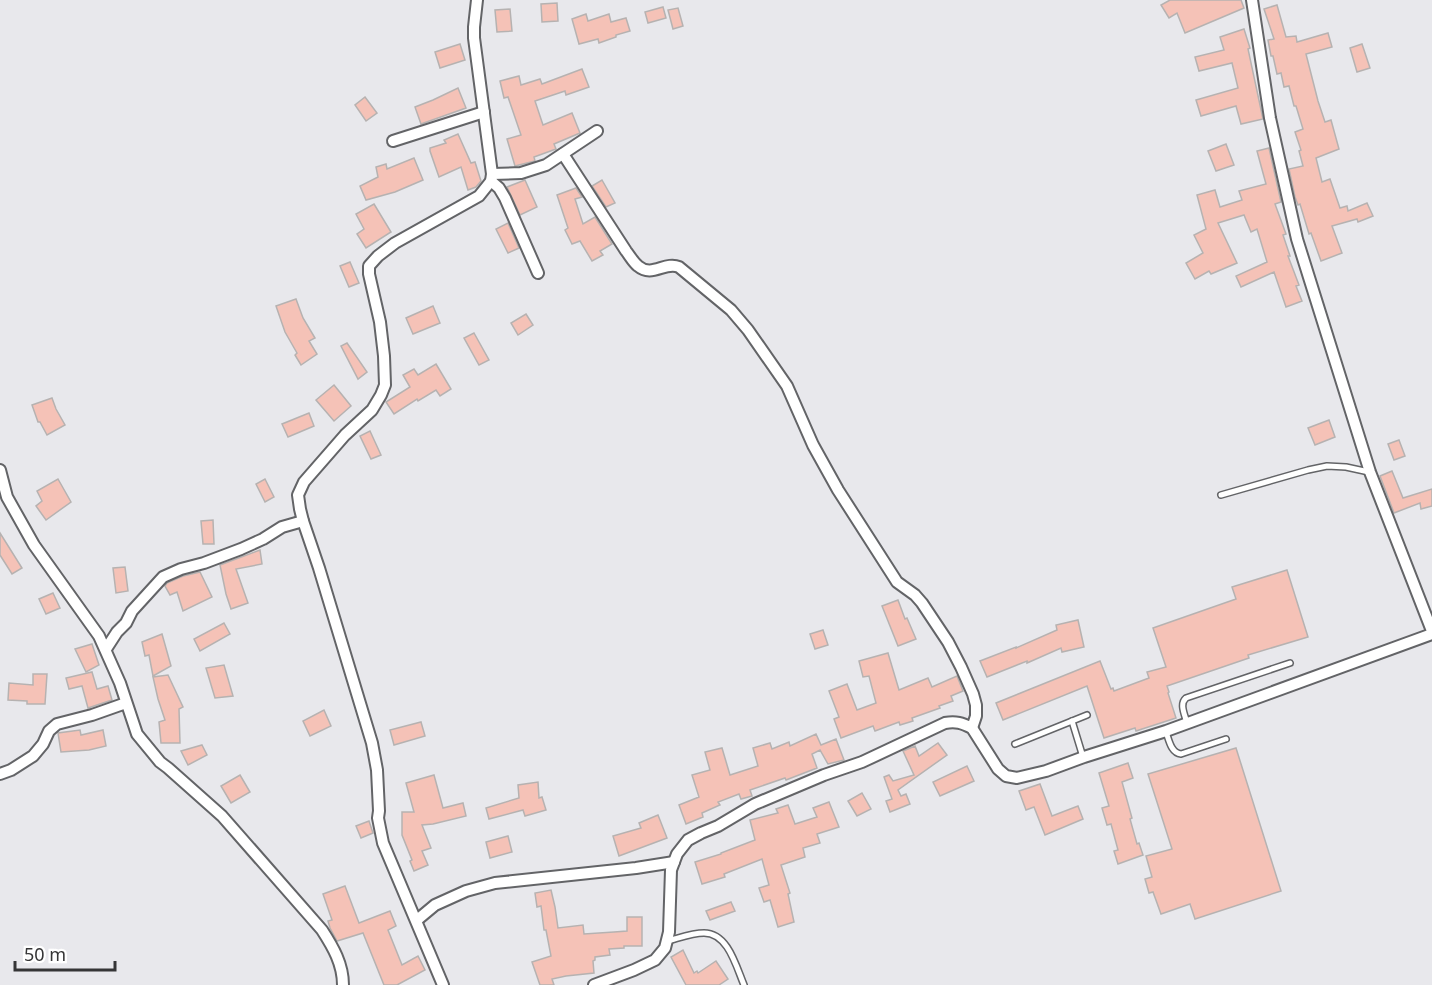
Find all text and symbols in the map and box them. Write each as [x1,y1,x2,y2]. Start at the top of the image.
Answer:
scale bar [15,934,116,972]
text: 50 m [24,942,66,966]

